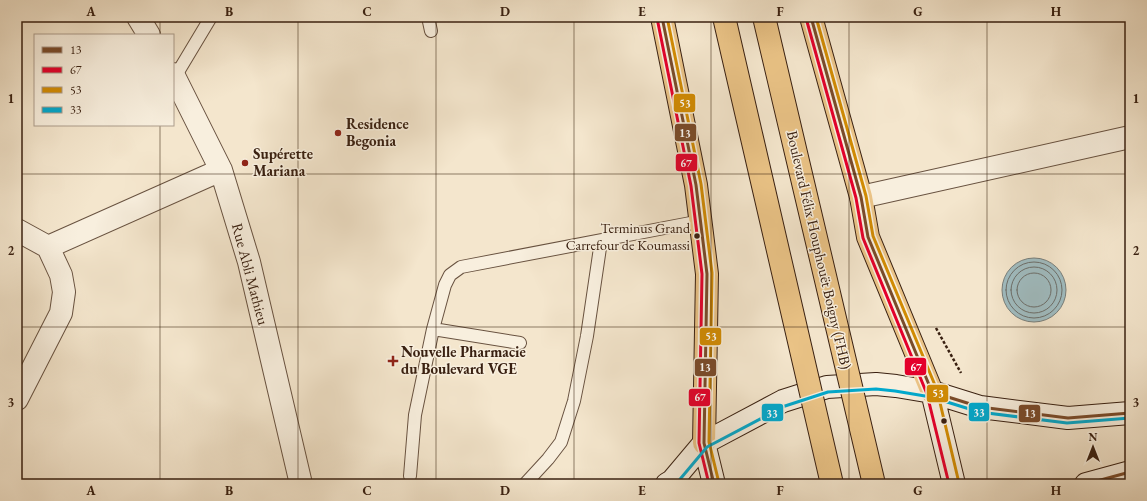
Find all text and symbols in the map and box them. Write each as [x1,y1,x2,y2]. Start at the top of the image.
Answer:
text: A [85,3,96,20]
text: B [225,3,233,20]
text: C [362,3,372,20]
text: D [500,3,510,20]
text: E [638,3,646,20]
text: F [776,3,784,20]
text: G [913,3,923,20]
text: H [1051,3,1062,20]
legend [34,34,174,126]
text: 13 [70,42,82,58]
text: 67 [70,62,82,78]
text: 53 [70,82,82,98]
text: 1 [8,90,15,107]
text: 1 [1133,90,1140,107]
line badge: 53 [673,93,696,113]
text: 53 [679,96,691,110]
text: 33 [70,102,82,118]
place label: Residence Begonia [346,114,409,150]
line badge: 13 [674,123,697,142]
text: 13 [679,126,691,140]
marker: Residence Begonia [333,128,343,138]
street label: Boulevard Félix Houphouët Boigny (FHB) [783,129,856,371]
place label: Supérette Mariana [253,144,313,180]
line badge: 67 [675,153,698,172]
text: 67 [680,156,692,170]
marker: Supérette Mariana [240,158,250,168]
place label: Terminus Grand Carrefour de Koumassi [566,219,691,254]
street label: Rue Abli Mathieu [228,221,273,327]
marker: Terminus Grand Carrefour de Koumassi [692,231,702,241]
text: 2 [8,242,15,259]
text: 2 [1133,242,1140,259]
line badge: 53 [699,327,722,346]
text: 53 [705,329,717,343]
place label: Nouvelle Pharmacie du Boulevard VGE [401,342,526,378]
marker: Nouvelle Pharmacie du Boulevard VGE [388,356,398,366]
line badge: 67 [904,357,927,376]
line badge: 13 [694,358,717,377]
text: 13 [699,360,711,374]
text: 67 [910,360,922,374]
line badge: 53 [926,384,949,403]
text: 53 [932,386,944,400]
line badge: 67 [688,388,711,407]
text: 67 [694,390,706,404]
text: 3 [8,394,15,411]
text: 3 [1133,394,1140,411]
line badge: 33 [968,402,990,422]
line badge: 33 [761,403,784,422]
line badge: 13 [1018,404,1041,423]
text: 33 [973,405,985,419]
text: 33 [766,406,778,420]
text: 13 [1024,406,1036,420]
unlabelled marker [939,416,949,426]
north arrow [1073,427,1113,467]
text: N [1089,430,1098,444]
text: A [85,482,96,499]
text: B [225,482,233,499]
text: C [362,482,372,499]
text: D [500,482,510,499]
text: E [638,482,646,499]
text: F [776,482,784,499]
text: G [913,482,923,499]
text: H [1051,482,1062,499]

